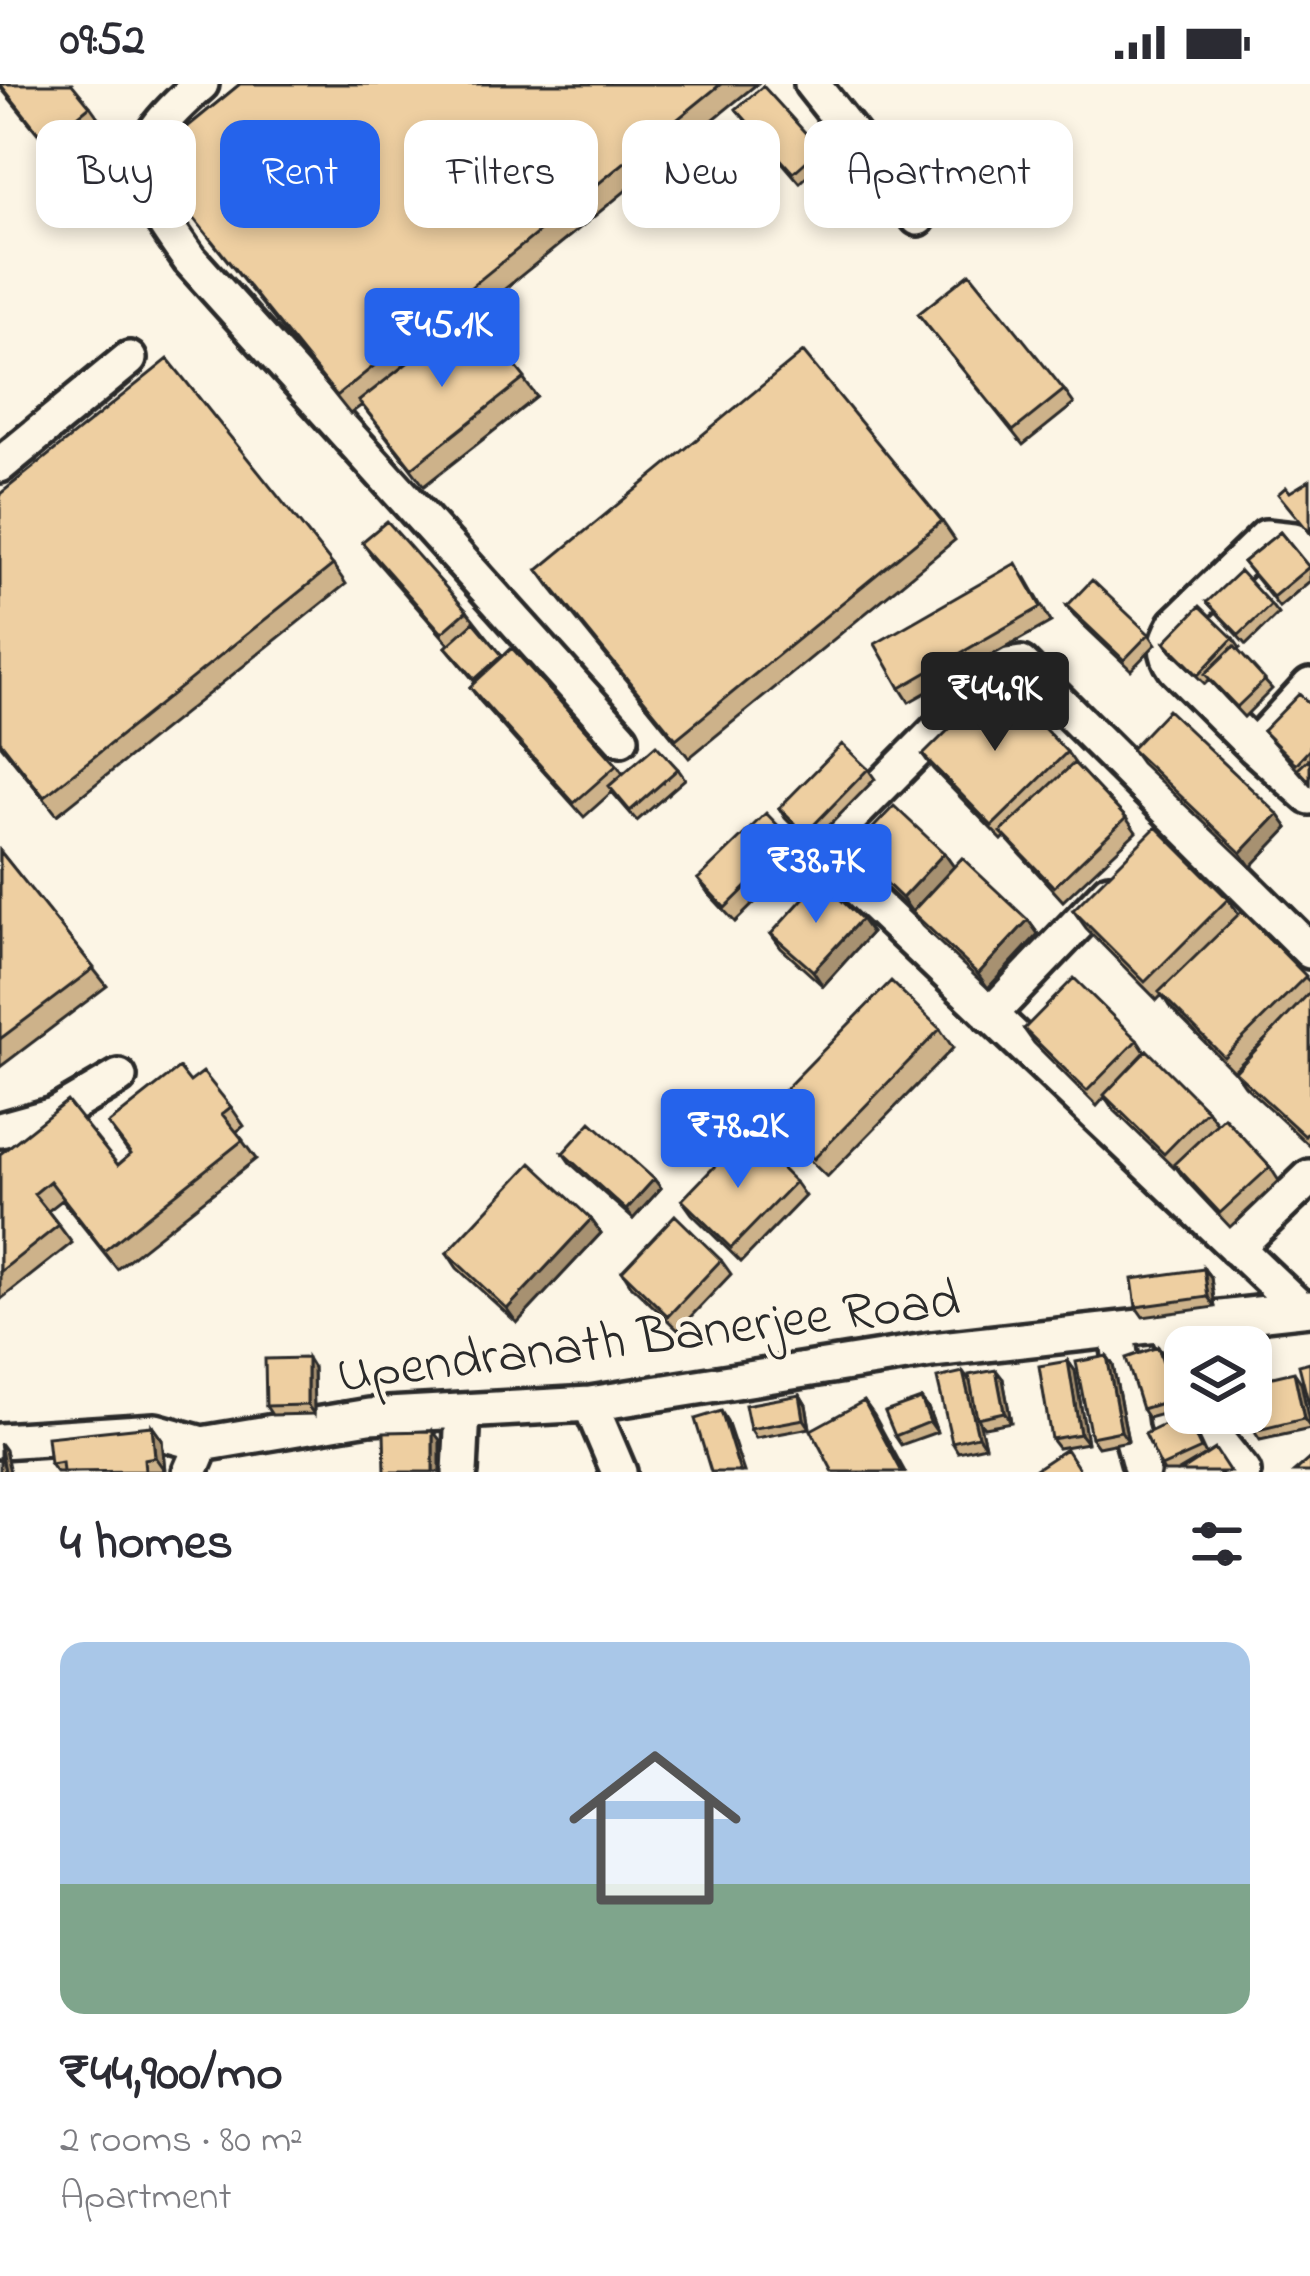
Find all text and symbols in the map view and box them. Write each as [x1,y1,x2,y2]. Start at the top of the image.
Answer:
text: 09:52 [60,9,145,75]
chip: Buy [36,120,196,228]
chip: Rent [220,120,380,228]
chip: Filters [404,120,598,228]
chip: New [622,120,780,228]
chip: Apartment [804,120,1073,228]
pin: ₹45.1K [344,288,540,390]
text: ₹45.1K [391,298,493,355]
pin: ₹44.9K [897,652,1093,754]
text: ₹44.9K [948,662,1042,719]
pin: ₹38.7K [718,824,914,926]
text: ₹38.7K [767,834,865,891]
pin: ₹78.2K [640,1089,836,1191]
text: ₹78.2K [688,1099,788,1156]
street label: Upendranath Banerjee Road [333,1263,965,1417]
map controls [1164,1326,1272,1434]
button: layers [1164,1326,1272,1434]
text: 4 homes [60,1507,233,1582]
icon: filters [1184,1511,1250,1577]
icon: home [547,1720,763,1936]
text: ₹44,900/mo [60,2038,283,2113]
text: 2 rooms · 80 m² [60,2113,303,2170]
text: Apartment [60,2170,232,2227]

